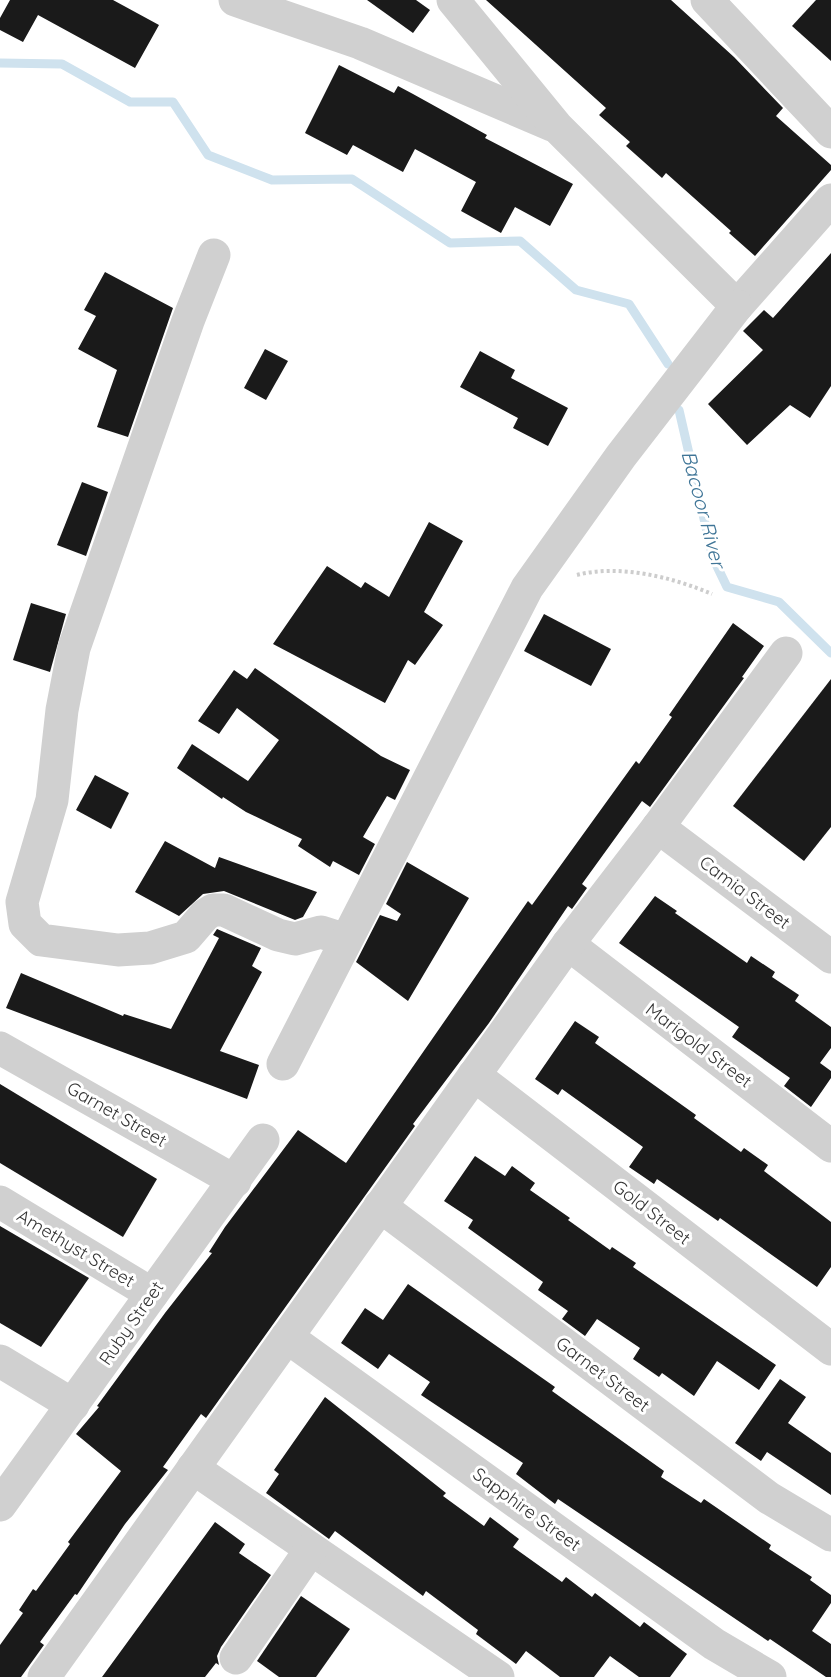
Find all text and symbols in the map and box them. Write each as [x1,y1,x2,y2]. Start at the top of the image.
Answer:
water label: Bacoor River [676,448,732,572]
street label: Camia Street [695,850,795,934]
street label: Marigold Street [641,998,757,1092]
street label: Garnet Street [63,1076,171,1152]
street label: Gold Street [609,1175,695,1249]
street label: Amethyst Street [13,1204,139,1292]
street label: Ruby Street [94,1277,168,1369]
street label: Garnet Street [552,1331,654,1417]
street label: Sapphire Street [469,1462,585,1556]

